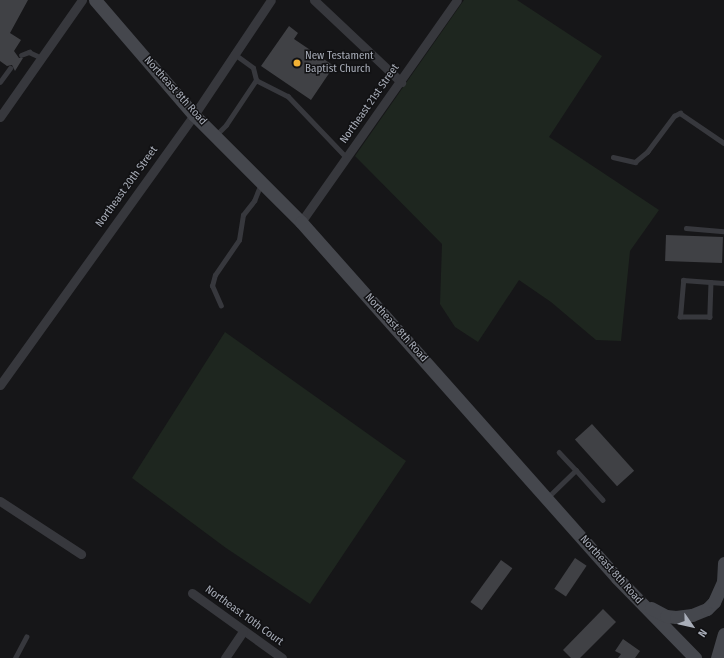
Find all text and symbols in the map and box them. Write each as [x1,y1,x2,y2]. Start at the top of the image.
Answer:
place label: New Testament Baptist Church [305,50,374,76]
street label: Northeast 8th Road [141,54,209,128]
marker: New Testament Baptist Church [292,58,302,68]
street label: Northeast 21st Street [338,62,402,146]
street label: Northeast 20th Street [93,144,161,230]
street label: Northeast 8th Road [362,291,430,365]
street label: Northeast 8th Road [577,533,645,607]
street label: Northeast 10th Court [202,583,286,649]
north arrow [672,606,712,646]
text: N [695,627,710,639]

